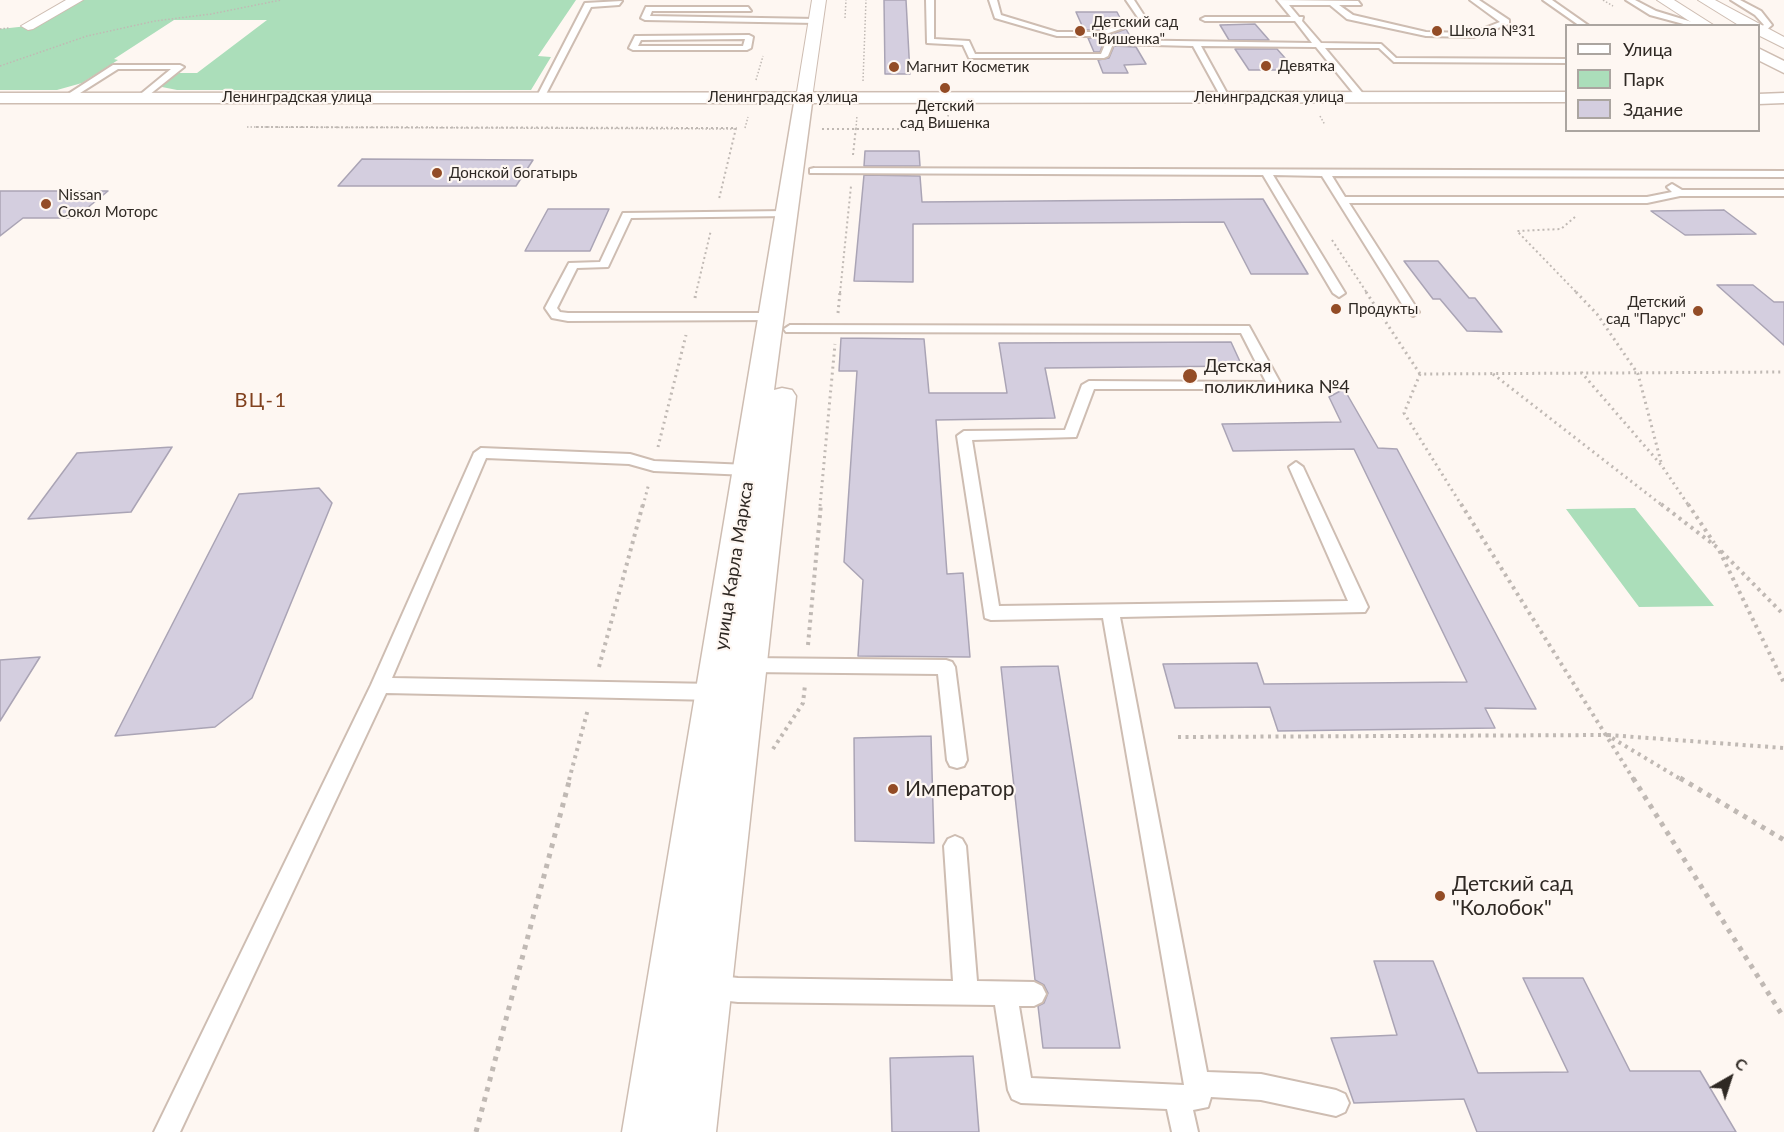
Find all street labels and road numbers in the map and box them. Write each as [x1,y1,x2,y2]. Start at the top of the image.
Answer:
street label: Ленинградская улица [222,88,372,106]
street label: Ленинградская улица [708,88,858,106]
street label: Ленинградская улица [1194,88,1344,106]
street label: улица Карла Маркса [710,480,758,652]

